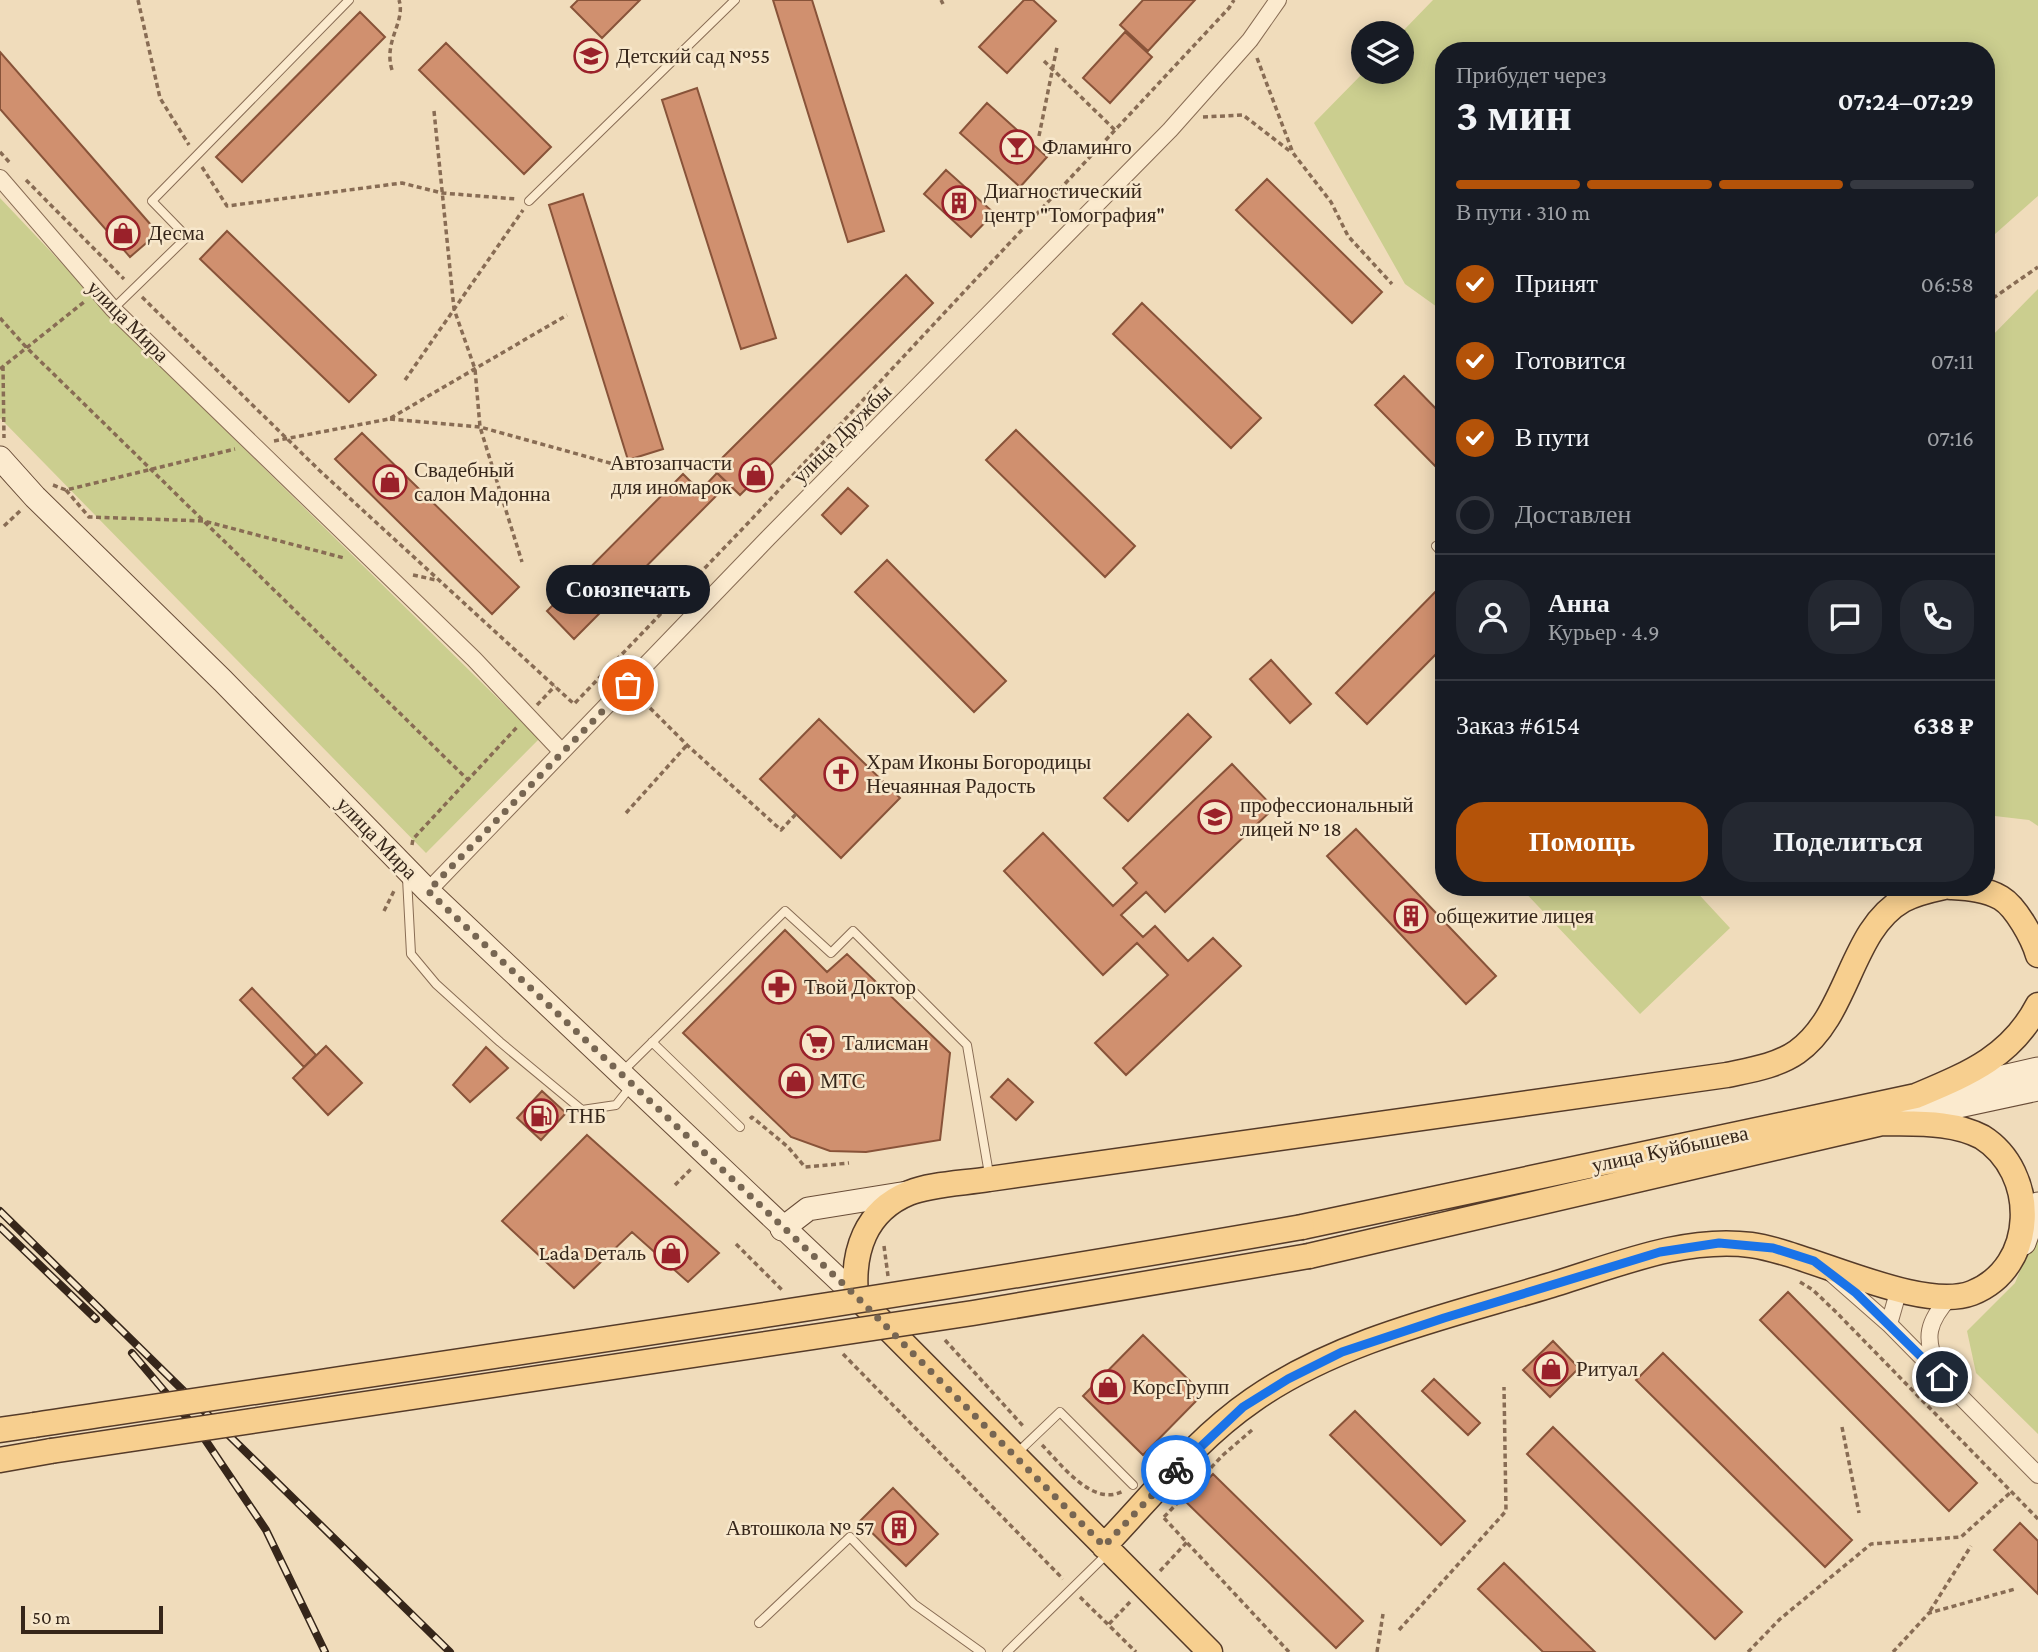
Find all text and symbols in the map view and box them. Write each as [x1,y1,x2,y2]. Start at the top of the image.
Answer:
map controls [1351,21,1414,84]
button: layers [1351,21,1414,84]
school or university icon: Детский сад №55 [572,37,610,75]
place label: Детский сад №55 [616,44,770,68]
text: Прибудет через [1456,62,1606,88]
text: 07:24–07:29 [1838,87,1974,116]
text: 3 мин [1456,89,1572,140]
bar icon: Фламинго [998,128,1036,166]
place label: Фламинго [1042,135,1132,159]
place label: Диагностический центр "Томография" [984,179,1165,227]
building icon: Диагностический центр "Томография" [940,184,978,222]
text: В пути · 310 m [1456,199,1590,225]
shop icon: Десма [104,214,142,252]
place label: Десма [148,221,205,245]
icon: check [1456,265,1494,303]
text: Принят [1515,269,1598,298]
text: 06:58 [1921,271,1974,297]
street label: улица Мира [82,275,174,367]
icon: check [1456,342,1494,380]
text: Готовится [1515,346,1626,375]
text: 07:11 [1931,348,1974,374]
street label: улица Дружбы [788,380,896,488]
icon: check [1456,419,1494,457]
text: В пути [1515,423,1589,452]
text: 07:16 [1927,425,1974,451]
place label: Автозапчасти для иномарок [610,451,733,499]
shop icon: Автозапчасти для иномарок [737,456,775,494]
place label: Свадебный салон Мадонна [414,458,551,506]
shop icon: Свадебный салон Мадонна [371,463,409,501]
text: Доставлен [1515,500,1632,529]
callout: Союзпечать [546,566,710,615]
text: Союзпечать [565,576,691,602]
button: person [1456,580,1530,654]
button: chat [1808,580,1882,654]
button: phone [1900,580,1974,654]
text: Анна [1548,589,1610,618]
text: Курьер · 4.9 [1548,619,1660,645]
pin [598,655,658,715]
icon: bag [609,666,647,704]
text: Заказ #6154 [1456,711,1580,740]
text: 638 ₽ [1913,711,1974,740]
place label: Храм Иконы Богородицы Нечаянная Радость [866,750,1091,798]
church icon: Храм Иконы Богородицы Нечаянная Радость [822,755,860,793]
street label: улица Мира [332,792,423,885]
place label: профессиональный лицей № 18 [1240,793,1413,841]
school or university icon: профессиональный лицей № 18 [1196,798,1234,836]
button: Помощь [1456,802,1708,882]
button: Поделиться [1722,802,1974,882]
building icon: общежитие лицея [1392,897,1430,935]
place label: общежитие лицея [1436,904,1594,928]
pharmacy icon: Твой Доктор [760,968,798,1006]
place label: Твой Доктор [804,975,916,999]
supermarket icon: Талисман [798,1024,836,1062]
place label: Талисман [842,1031,929,1055]
shop icon: МТС [777,1062,815,1100]
place label: МТС [820,1069,866,1093]
fuel station icon: ТНБ [522,1097,560,1135]
place label: ТНБ [566,1104,606,1128]
street label: улица Куйбышева [1590,1121,1751,1177]
shop icon: Lada Dеталь [652,1234,690,1272]
place label: Lada Dеталь [539,1241,646,1265]
pin [1912,1347,1972,1407]
shop icon: Ритуал [1532,1350,1570,1388]
place label: Ритуал [1576,1357,1638,1381]
icon: home [1923,1358,1961,1396]
shop icon: КорсГрупп [1089,1368,1127,1406]
place label: КорсГрупп [1132,1375,1229,1399]
courier [1141,1435,1211,1505]
icon: bike [1157,1451,1195,1489]
building icon: Автошкола № 57 [880,1509,918,1547]
place label: Автошкола № 57 [726,1516,874,1540]
scale bar [21,1603,163,1635]
text: 50 m [32,1607,71,1628]

